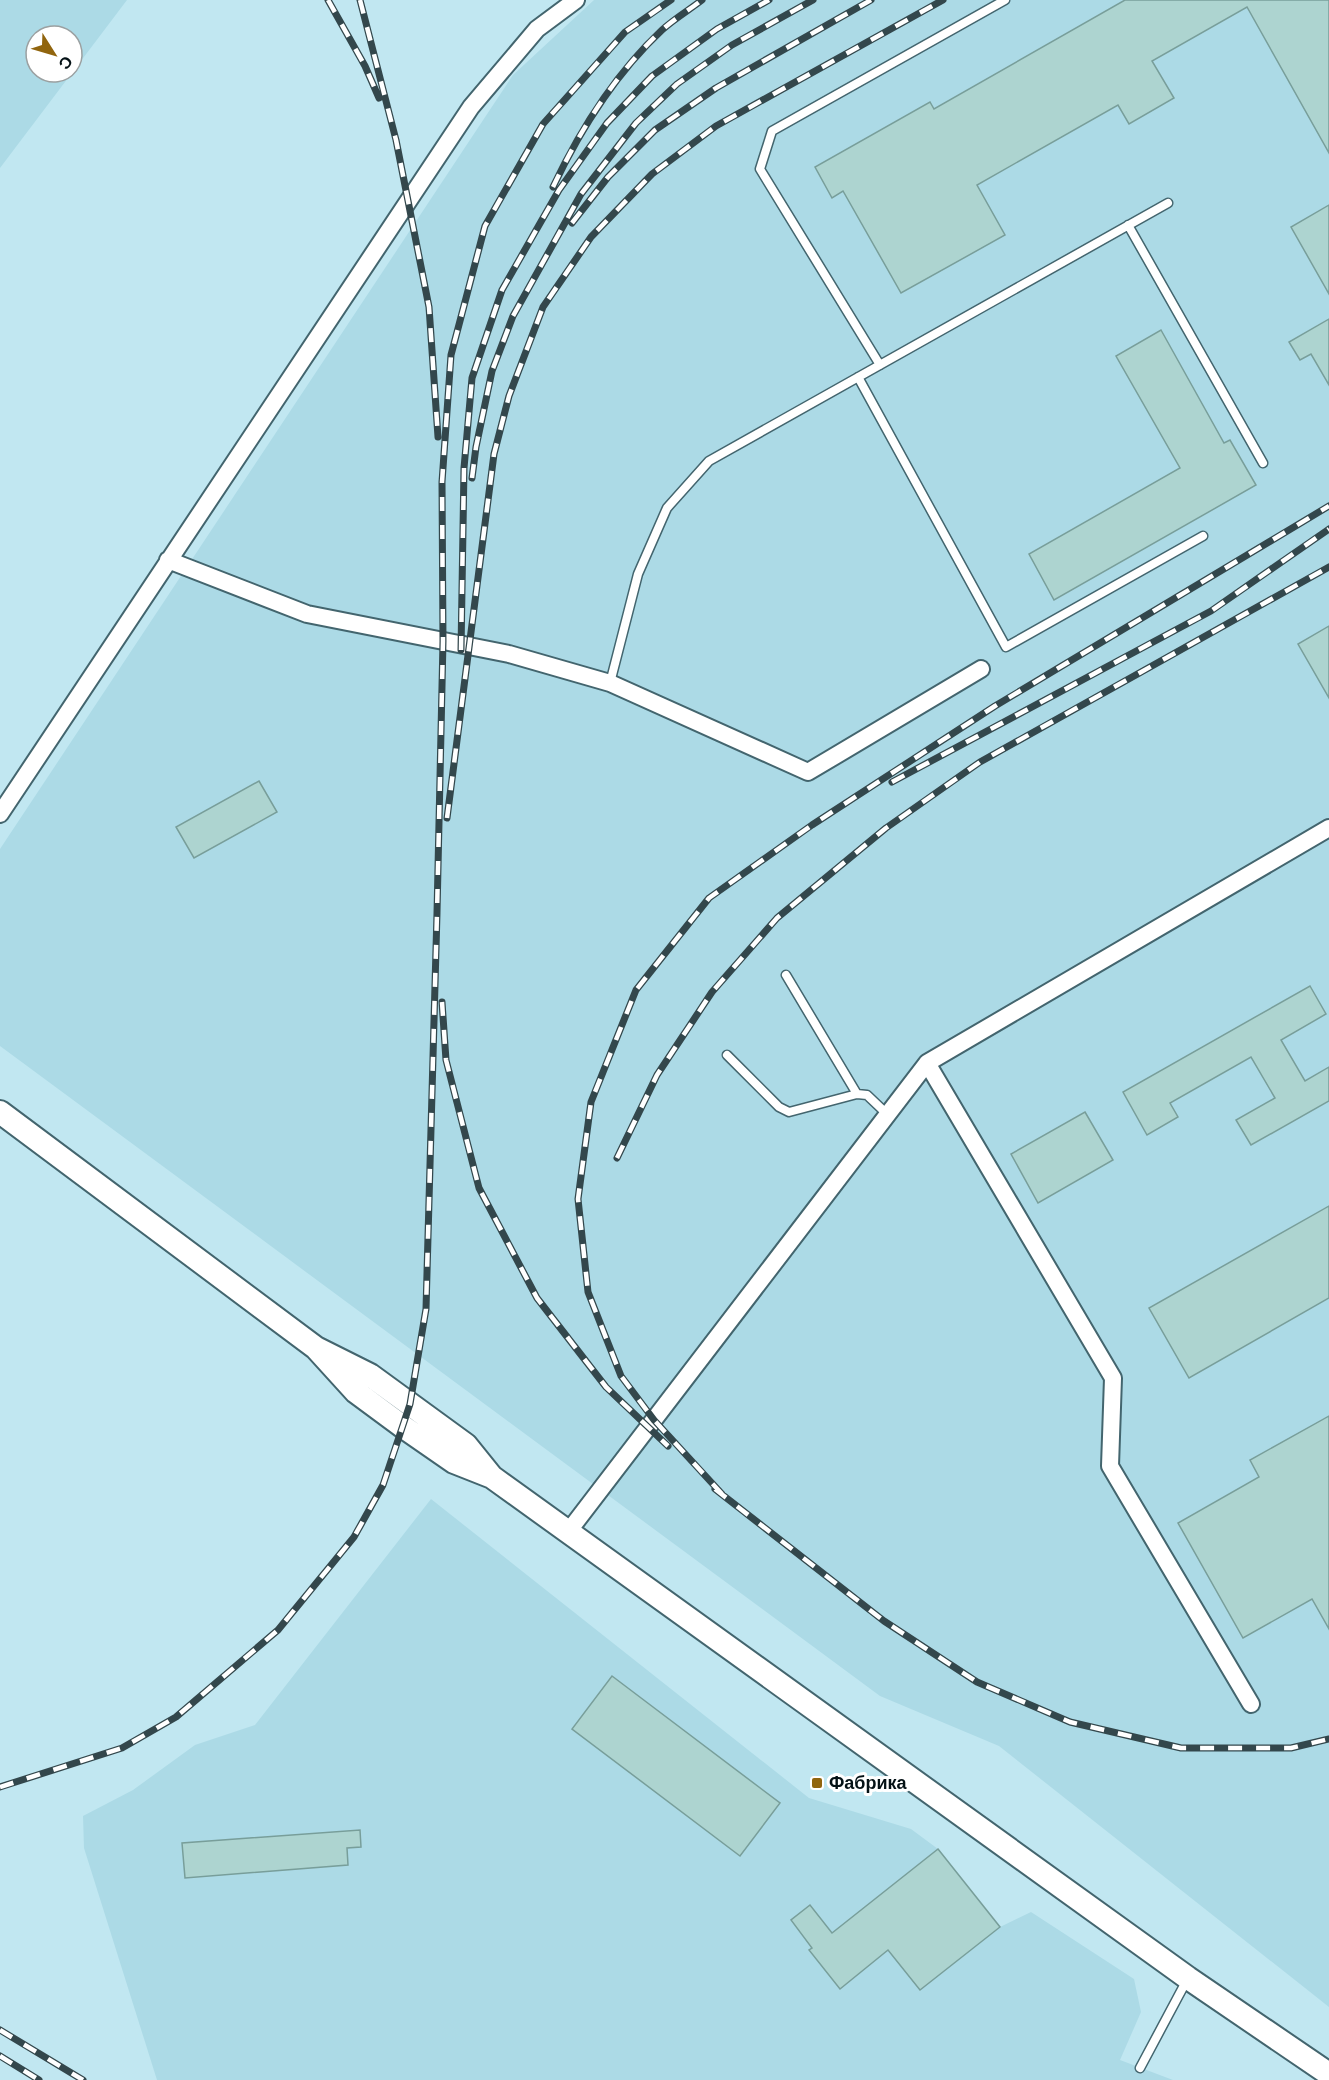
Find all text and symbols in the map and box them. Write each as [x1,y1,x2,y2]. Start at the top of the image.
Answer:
north arrow [24,24,84,84]
text: С [54,52,77,73]
place label: Фабрика [829,1772,908,1793]
marker: Фабрика [810,1776,824,1790]

